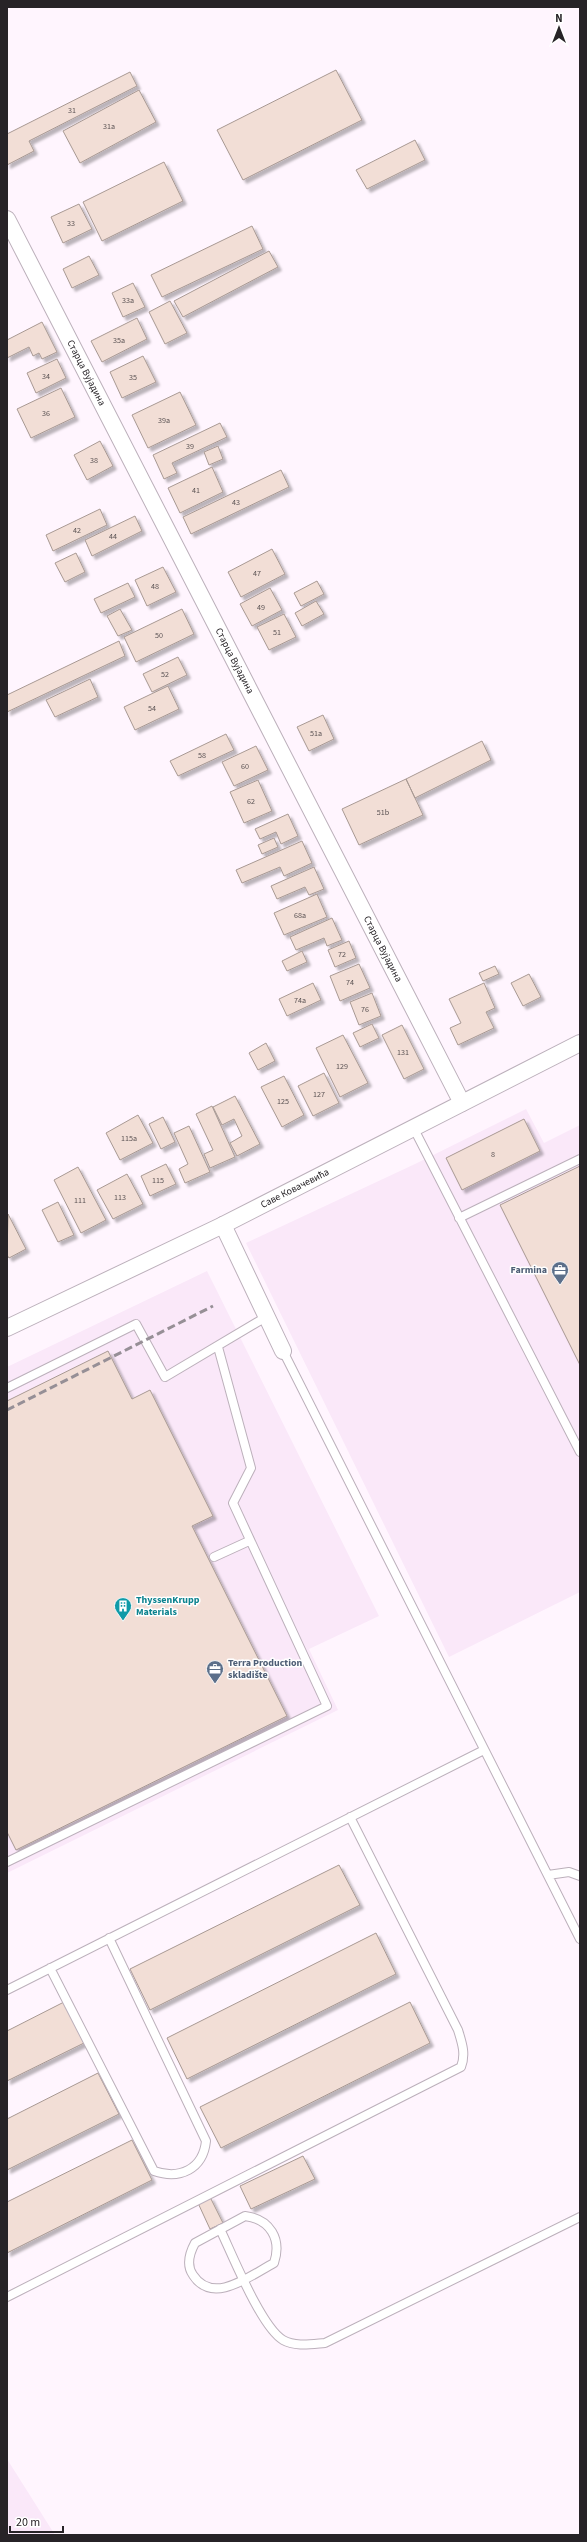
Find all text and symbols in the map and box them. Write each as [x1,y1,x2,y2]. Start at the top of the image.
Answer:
north arrow [539,8,579,48]
text: N [555,11,563,26]
house number: 31 [68,105,76,116]
house number: 31a [103,121,115,132]
house number: 33 [67,218,75,229]
house number: 33a [122,295,134,306]
house number: 35a [113,335,125,346]
street label: Старца Вујадина [63,337,109,408]
house number: 34 [42,371,50,382]
house number: 35 [129,372,137,383]
house number: 36 [42,408,50,419]
house number: 39a [158,415,170,426]
house number: 39 [186,441,194,452]
house number: 38 [90,455,98,466]
house number: 41 [192,485,200,496]
house number: 43 [232,497,240,508]
house number: 42 [73,525,81,536]
house number: 44 [109,531,117,542]
house number: 47 [253,568,261,579]
house number: 48 [151,581,159,592]
house number: 49 [257,602,265,613]
street label: Старца Вујадина [212,625,257,696]
house number: 51 [273,627,281,638]
house number: 50 [155,630,163,641]
house number: 52 [161,669,169,680]
house number: 54 [148,703,156,714]
house number: 51a [310,728,322,739]
house number: 58 [198,750,206,761]
house number: 60 [241,761,249,772]
house number: 62 [247,796,255,807]
house number: 51b [377,807,390,818]
house number: 68a [294,910,306,921]
street label: Старца Вујадина [360,913,406,984]
house number: 72 [338,949,346,960]
house number: 74 [346,977,354,988]
house number: 74a [294,995,306,1006]
house number: 76 [361,1004,369,1015]
house number: 131 [397,1047,409,1058]
house number: 129 [336,1061,348,1072]
house number: 127 [313,1089,325,1100]
house number: 125 [277,1096,289,1107]
house number: 115a [121,1133,137,1144]
house number: 8 [491,1149,495,1160]
street label: Саве Ковачевића [258,1165,332,1212]
house number: 115 [152,1175,164,1186]
house number: 113 [114,1192,126,1203]
house number: 111 [74,1195,86,1206]
office icon: Farmina [550,1260,570,1285]
place label: Farmina [511,1263,547,1277]
place label: ThyssenKrupp Materials [136,1593,200,1619]
building icon: ThyssenKrupp Materials [113,1596,133,1621]
place label: Terra Production skladište [228,1656,302,1682]
office icon: Terra Production skladište [205,1659,225,1684]
scale bar [10,2508,63,2534]
text: 20 m [16,2514,40,2531]

